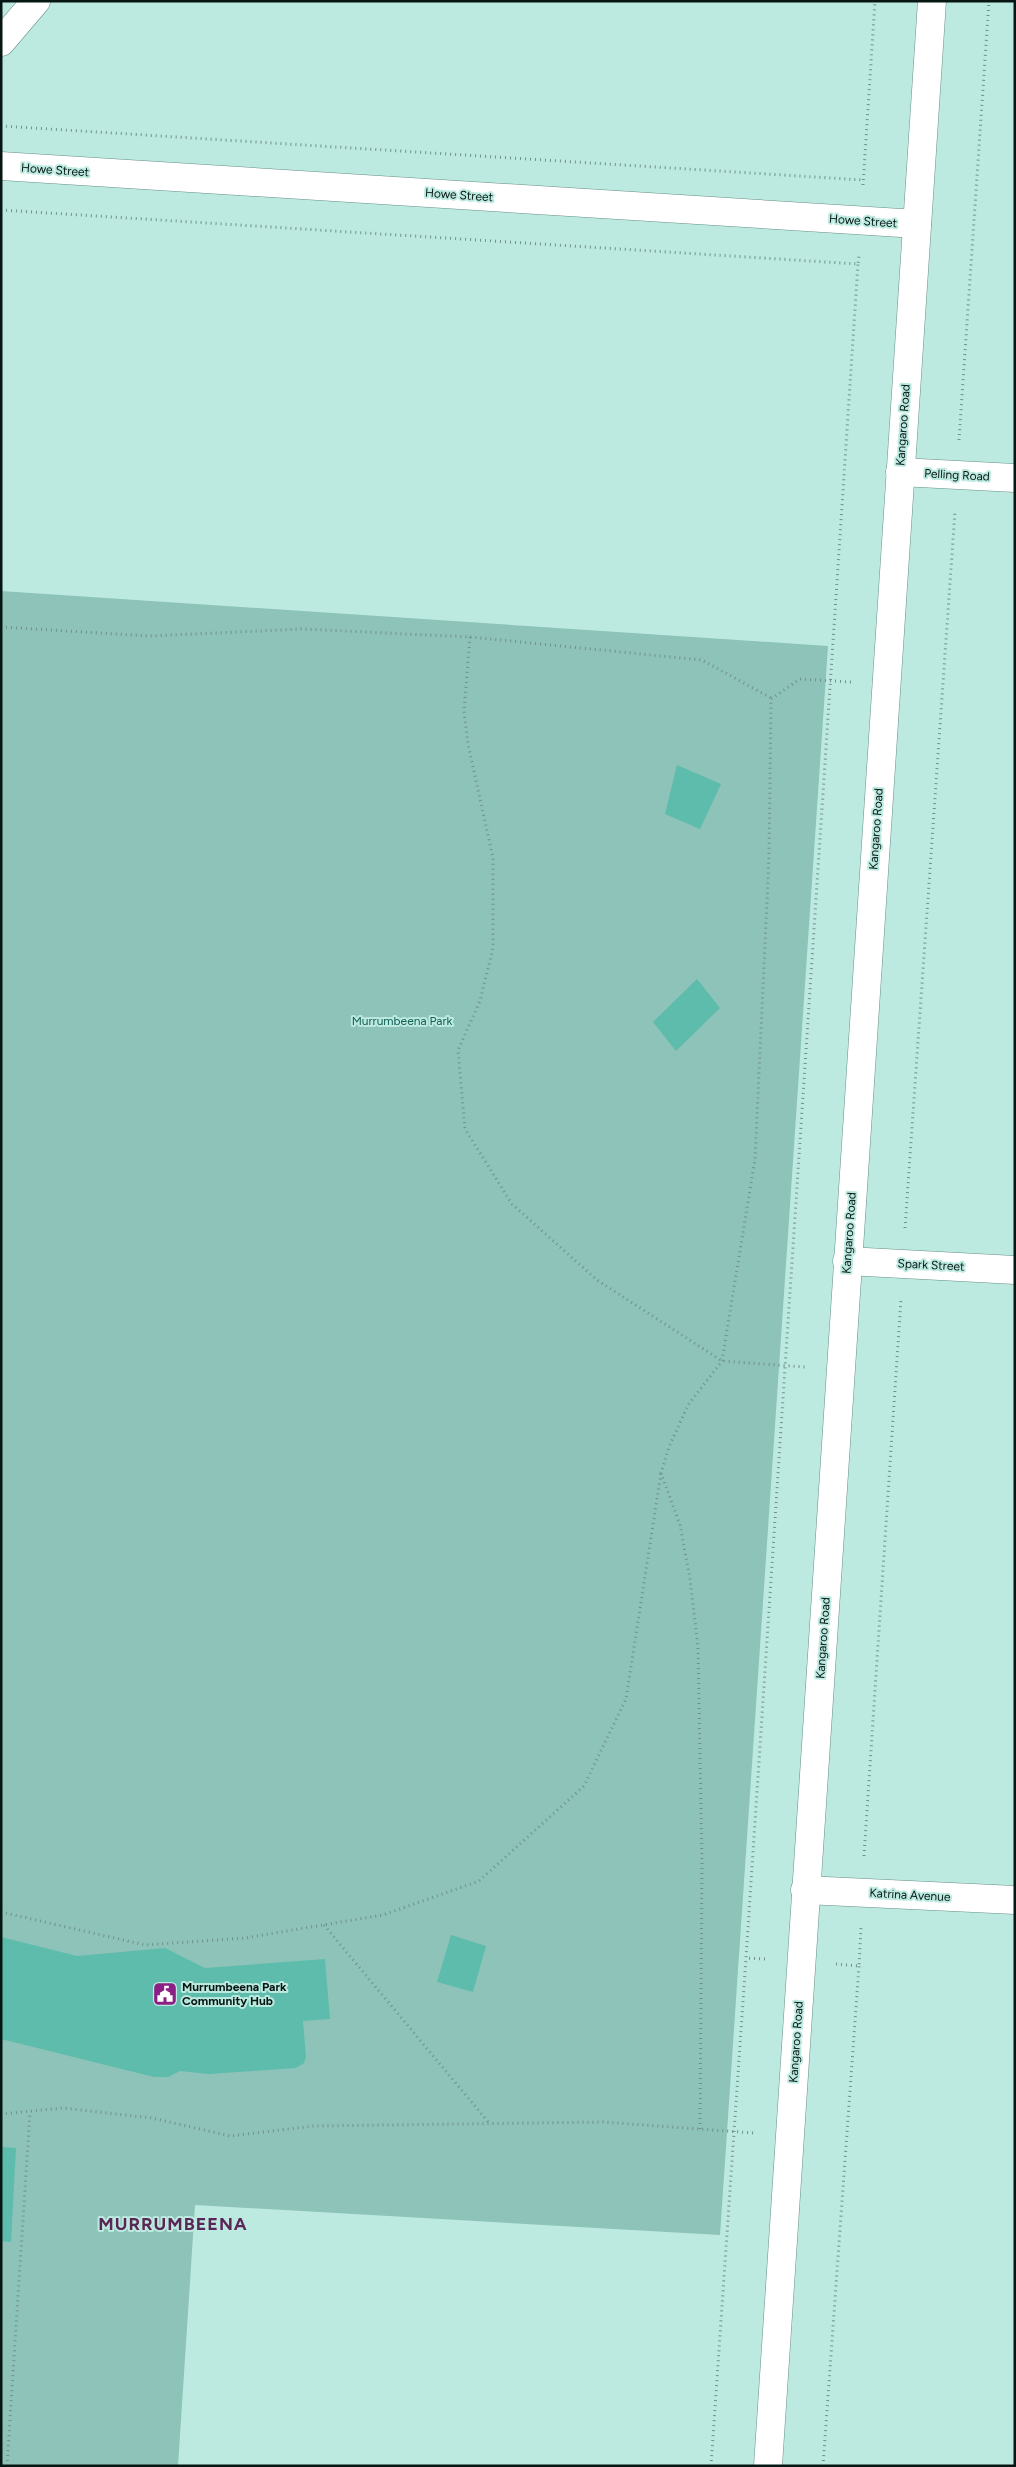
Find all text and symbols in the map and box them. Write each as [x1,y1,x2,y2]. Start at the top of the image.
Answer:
street label: Howe Street [20,161,90,179]
street label: Howe Street [424,186,494,204]
street label: Howe Street [828,212,898,230]
street label: Kangaroo Road [893,384,913,466]
street label: Pelling Road [924,466,990,484]
street label: Kangaroo Road [866,788,886,870]
park label: Murrumbeena Park [352,1014,452,1028]
street label: Kangaroo Road [839,1192,859,1274]
street label: Spark Street [897,1256,965,1274]
street label: Kangaroo Road [813,1597,833,1679]
street label: Katrina Avenue [869,1886,951,1904]
place label: Murrumbeena Park Community Hub [182,1980,287,2008]
public building icon: Murrumbeena Park Community Hub [152,1981,178,2007]
street label: Kangaroo Road [786,2001,806,2083]
district label: MURRUMBEENA [98,2213,248,2235]

